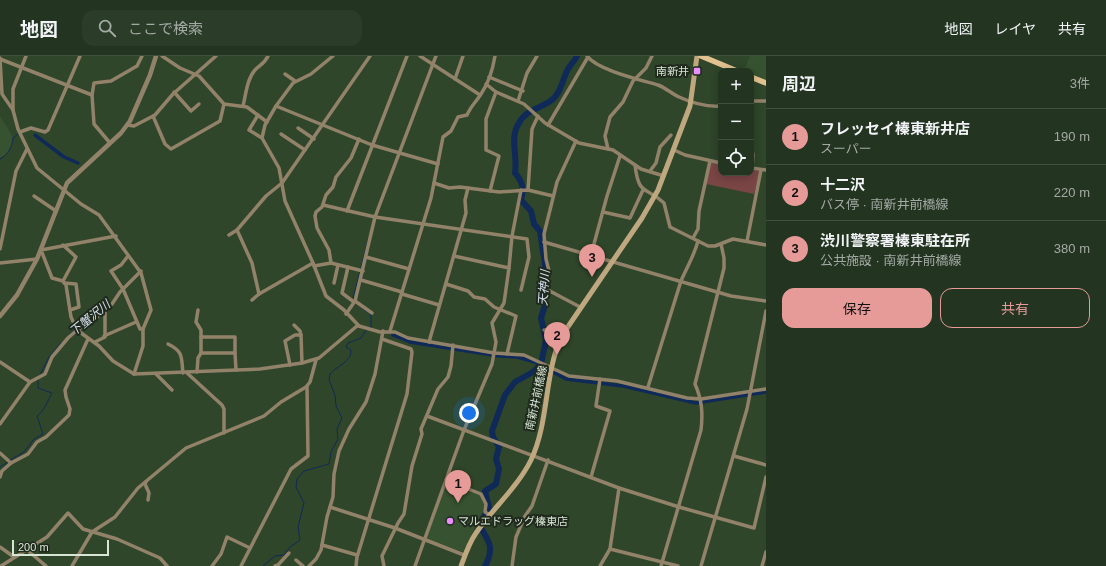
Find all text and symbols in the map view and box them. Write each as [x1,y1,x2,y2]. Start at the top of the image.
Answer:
search box [82,10,362,46]
icon: search [96,17,118,39]
text: 地図 [20,19,58,40]
text: ここで検索 [128,20,203,37]
text: 地図 [944,21,972,37]
text: レイヤ [994,21,1036,37]
text: 共有 [1058,21,1086,37]
place label: 南新井 [656,65,689,77]
marker: 南新井 [692,66,702,76]
map controls [718,68,754,176]
button: + [718,68,754,104]
text: 周辺 [782,75,816,94]
text: 3件 [1070,76,1090,91]
button: − [718,104,754,140]
text: フレッセイ榛東新井店 [820,120,970,137]
text: 1 [791,129,799,144]
text: 190 m [1054,129,1090,144]
button: locate [718,140,754,176]
text: スーパー [820,141,872,156]
text: 十二沢 [820,176,865,193]
text: 2 [791,185,799,200]
text: 220 m [1054,185,1090,200]
text: バス停 · 南新井前橋線 [820,197,949,212]
text: 渋川警察署榛東駐在所 [820,232,970,249]
text: 3 [791,241,799,256]
text: 380 m [1054,241,1090,256]
pin: 3 [579,244,605,277]
text: 公共施設 · 南新井前橋線 [820,253,962,268]
water label: 天神川 [536,268,552,306]
button: 保存 [782,288,932,328]
button: 共有 [940,288,1090,328]
water label: 下蟹沢川 [67,296,115,339]
pin: 2 [544,322,570,355]
street label: 南新井前橋線 [523,364,549,432]
your location [459,403,479,423]
pin: 1 [445,470,471,503]
place label: マルエドラッグ榛東店 [458,515,568,527]
marker: マルエドラッグ榛東店 [445,516,455,526]
scale bar [12,538,109,557]
text: 200 m [18,541,49,553]

